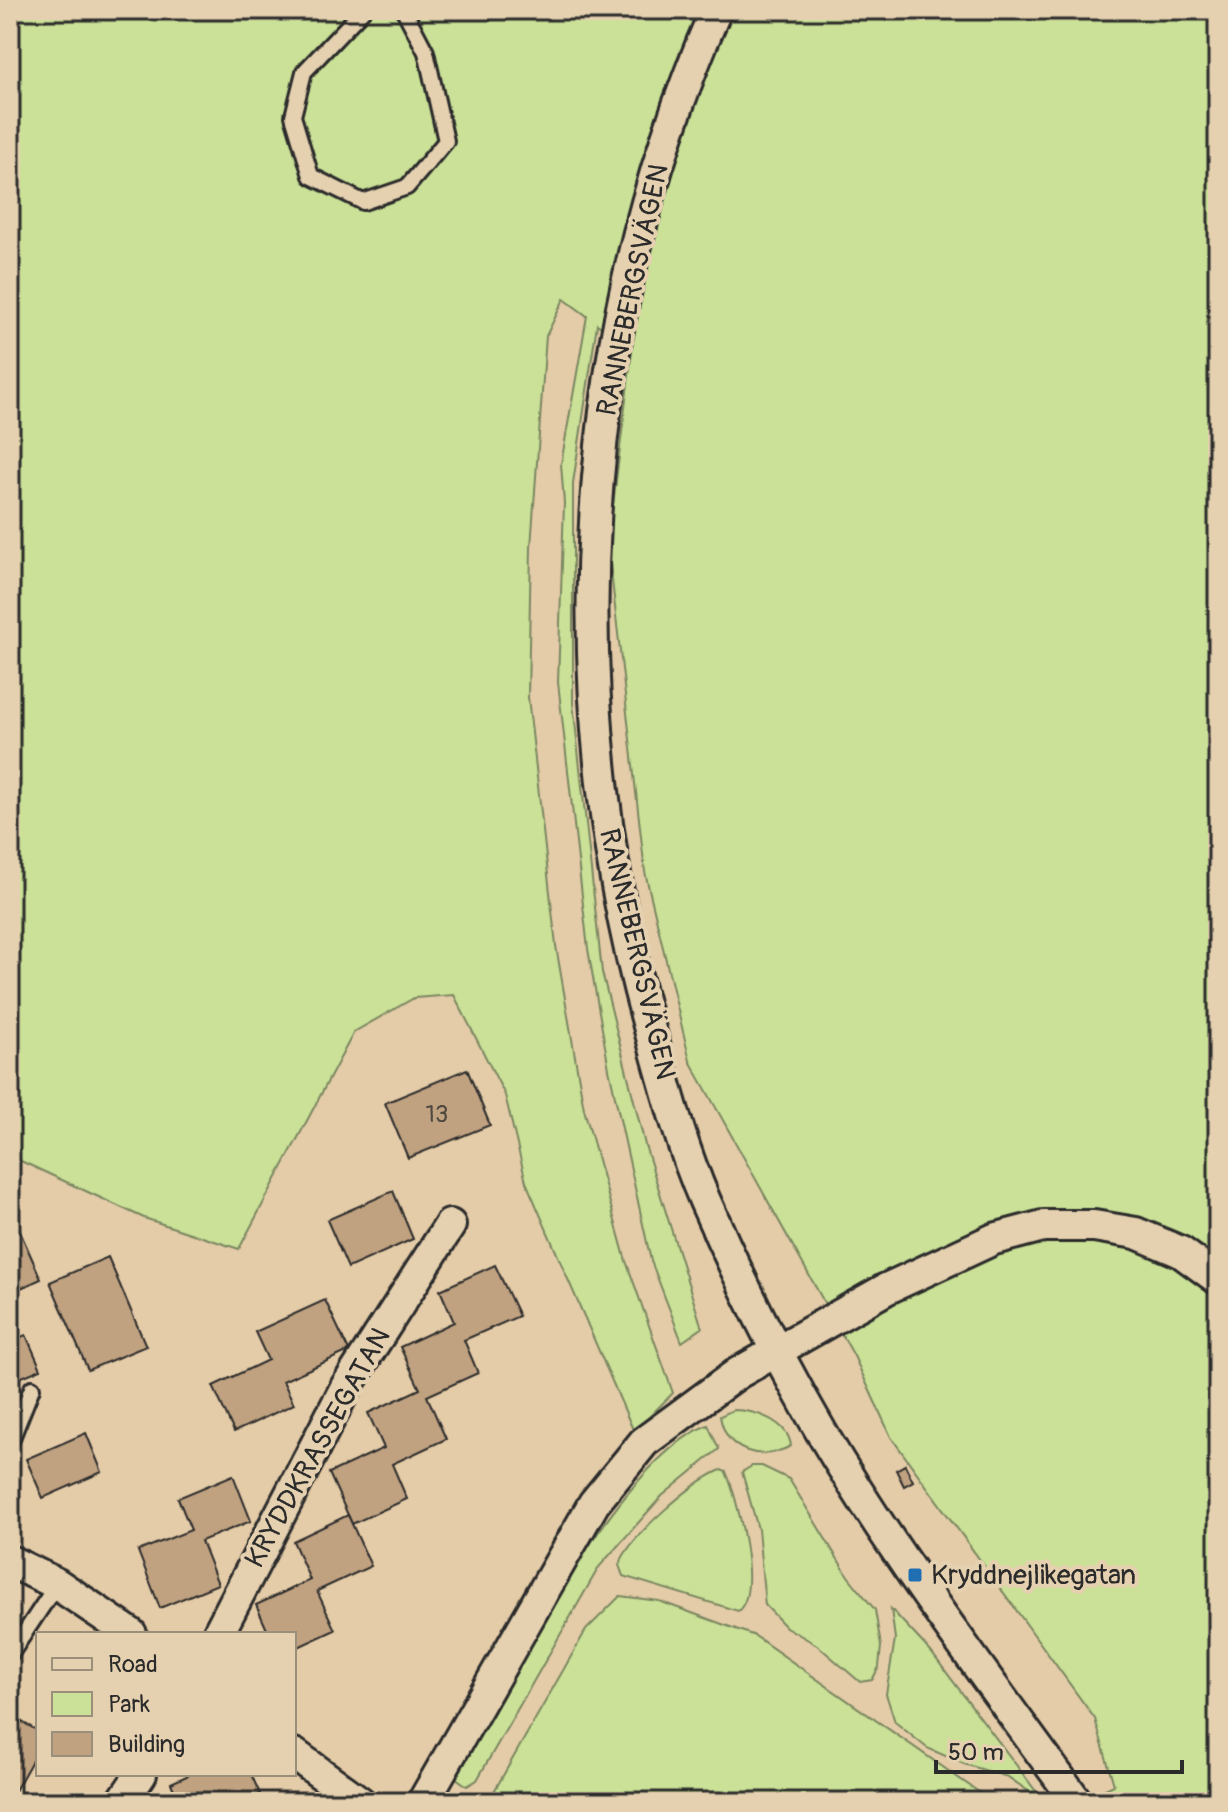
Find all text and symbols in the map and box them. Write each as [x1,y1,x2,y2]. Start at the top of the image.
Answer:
street label: RANNEBERGSVÄGEN [589,161,677,419]
street label: RANNEBERGSVÄGEN [591,825,683,1083]
house number: 13 [426,1100,448,1129]
street label: KRYDDKRASSEGATAN [237,1322,399,1574]
place label: Kryddnejlikegatan [931,1558,1136,1593]
marker: Kryddnejlikegatan [906,1566,924,1584]
legend [36,1632,296,1776]
text: Road [108,1650,158,1679]
text: Park [108,1690,150,1719]
scale bar [936,1724,1182,1774]
text: Building [108,1730,185,1759]
text: 50 m [948,1738,1004,1767]

